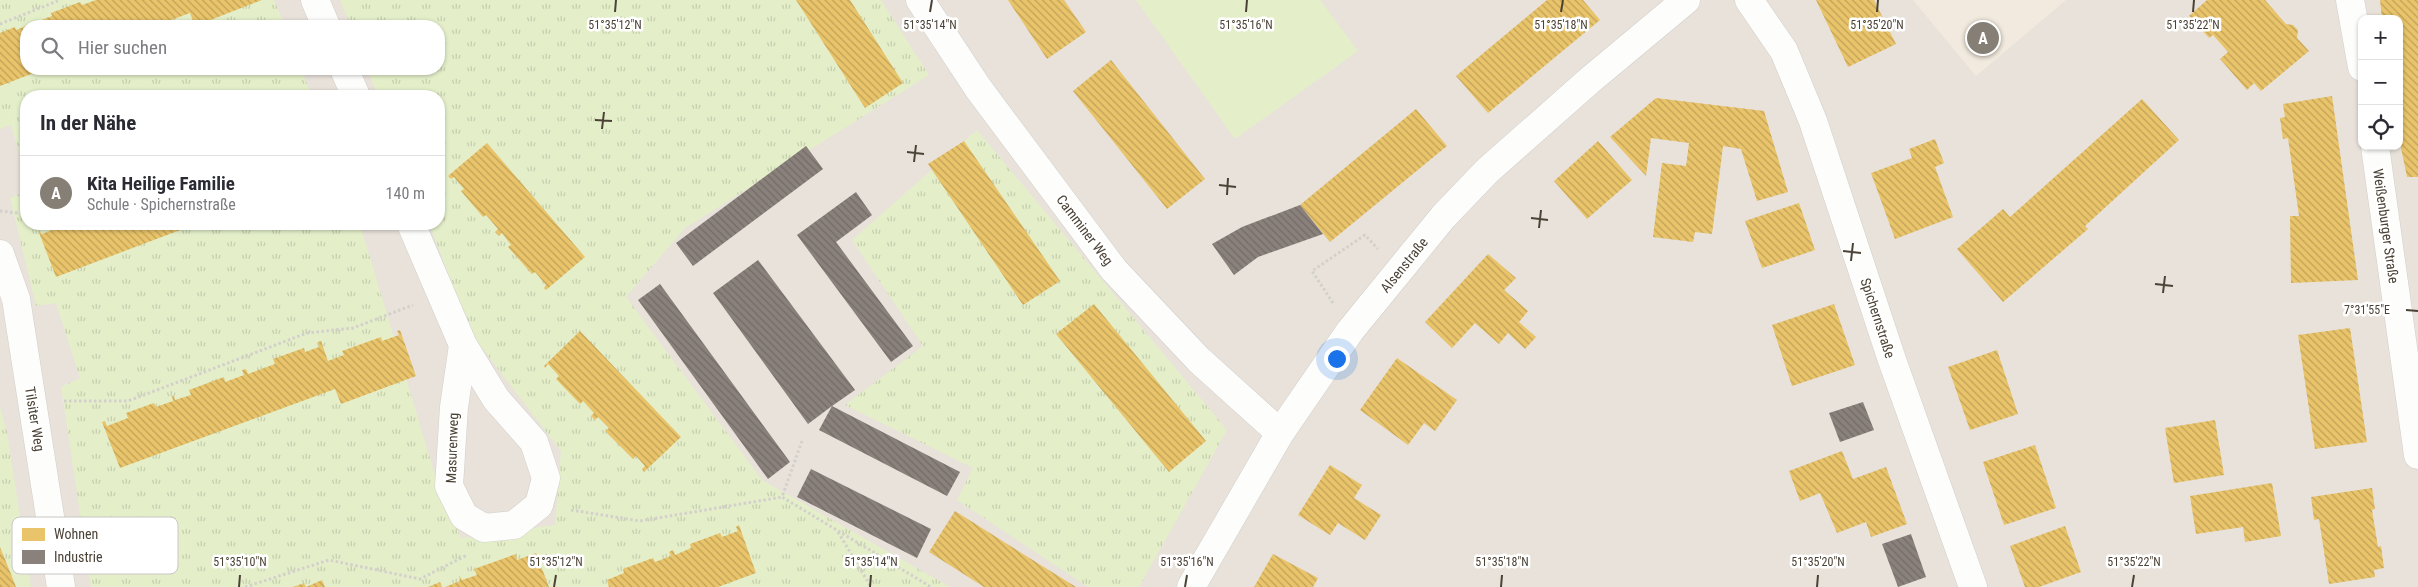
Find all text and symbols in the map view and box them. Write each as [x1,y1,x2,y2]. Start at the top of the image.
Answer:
map controls [2358,15,2403,150]
button: + [2358,15,2403,60]
text: 51°35'12"N [588,18,642,32]
text: 51°35'14"N [903,18,957,32]
text: 51°35'16"N [1219,18,1273,32]
text: 51°35'18"N [1534,18,1588,32]
text: 51°35'20"N [1850,18,1904,32]
text: 51°35'22"N [2166,18,2220,32]
pin: A [1967,19,1999,57]
search box [20,20,445,75]
icon: search [38,34,66,62]
text: Hier suchen [78,36,167,59]
button: − [2358,60,2403,105]
button: locate [2358,105,2403,150]
text: In der Nähe [40,111,136,135]
street label: Weißenburger Straße [2370,168,2402,285]
text: Kita Heilige Familie [87,172,235,195]
text: A [51,184,61,203]
text: 140 m [386,184,425,203]
street label: Camminer Weg [1053,192,1117,268]
text: Schule · Spichernstraße [87,195,236,214]
street label: Alsenstraße [1377,234,1431,296]
street label: Spichernstraße [1858,276,1899,361]
text: 7°31'55"E [2344,303,2390,317]
your location [1324,346,1350,372]
street label: Tilsiter Weg [22,385,48,453]
street label: Masurenweg [443,413,461,483]
legend [12,517,178,574]
text: Wohnen [54,526,98,542]
text: Industrie [54,549,103,565]
text: 51°35'10"N [213,555,267,569]
text: 51°35'12"N [529,555,583,569]
text: 51°35'14"N [844,555,898,569]
text: 51°35'16"N [1160,555,1214,569]
text: 51°35'18"N [1475,555,1529,569]
text: 51°35'20"N [1791,555,1845,569]
text: 51°35'22"N [2107,555,2161,569]

